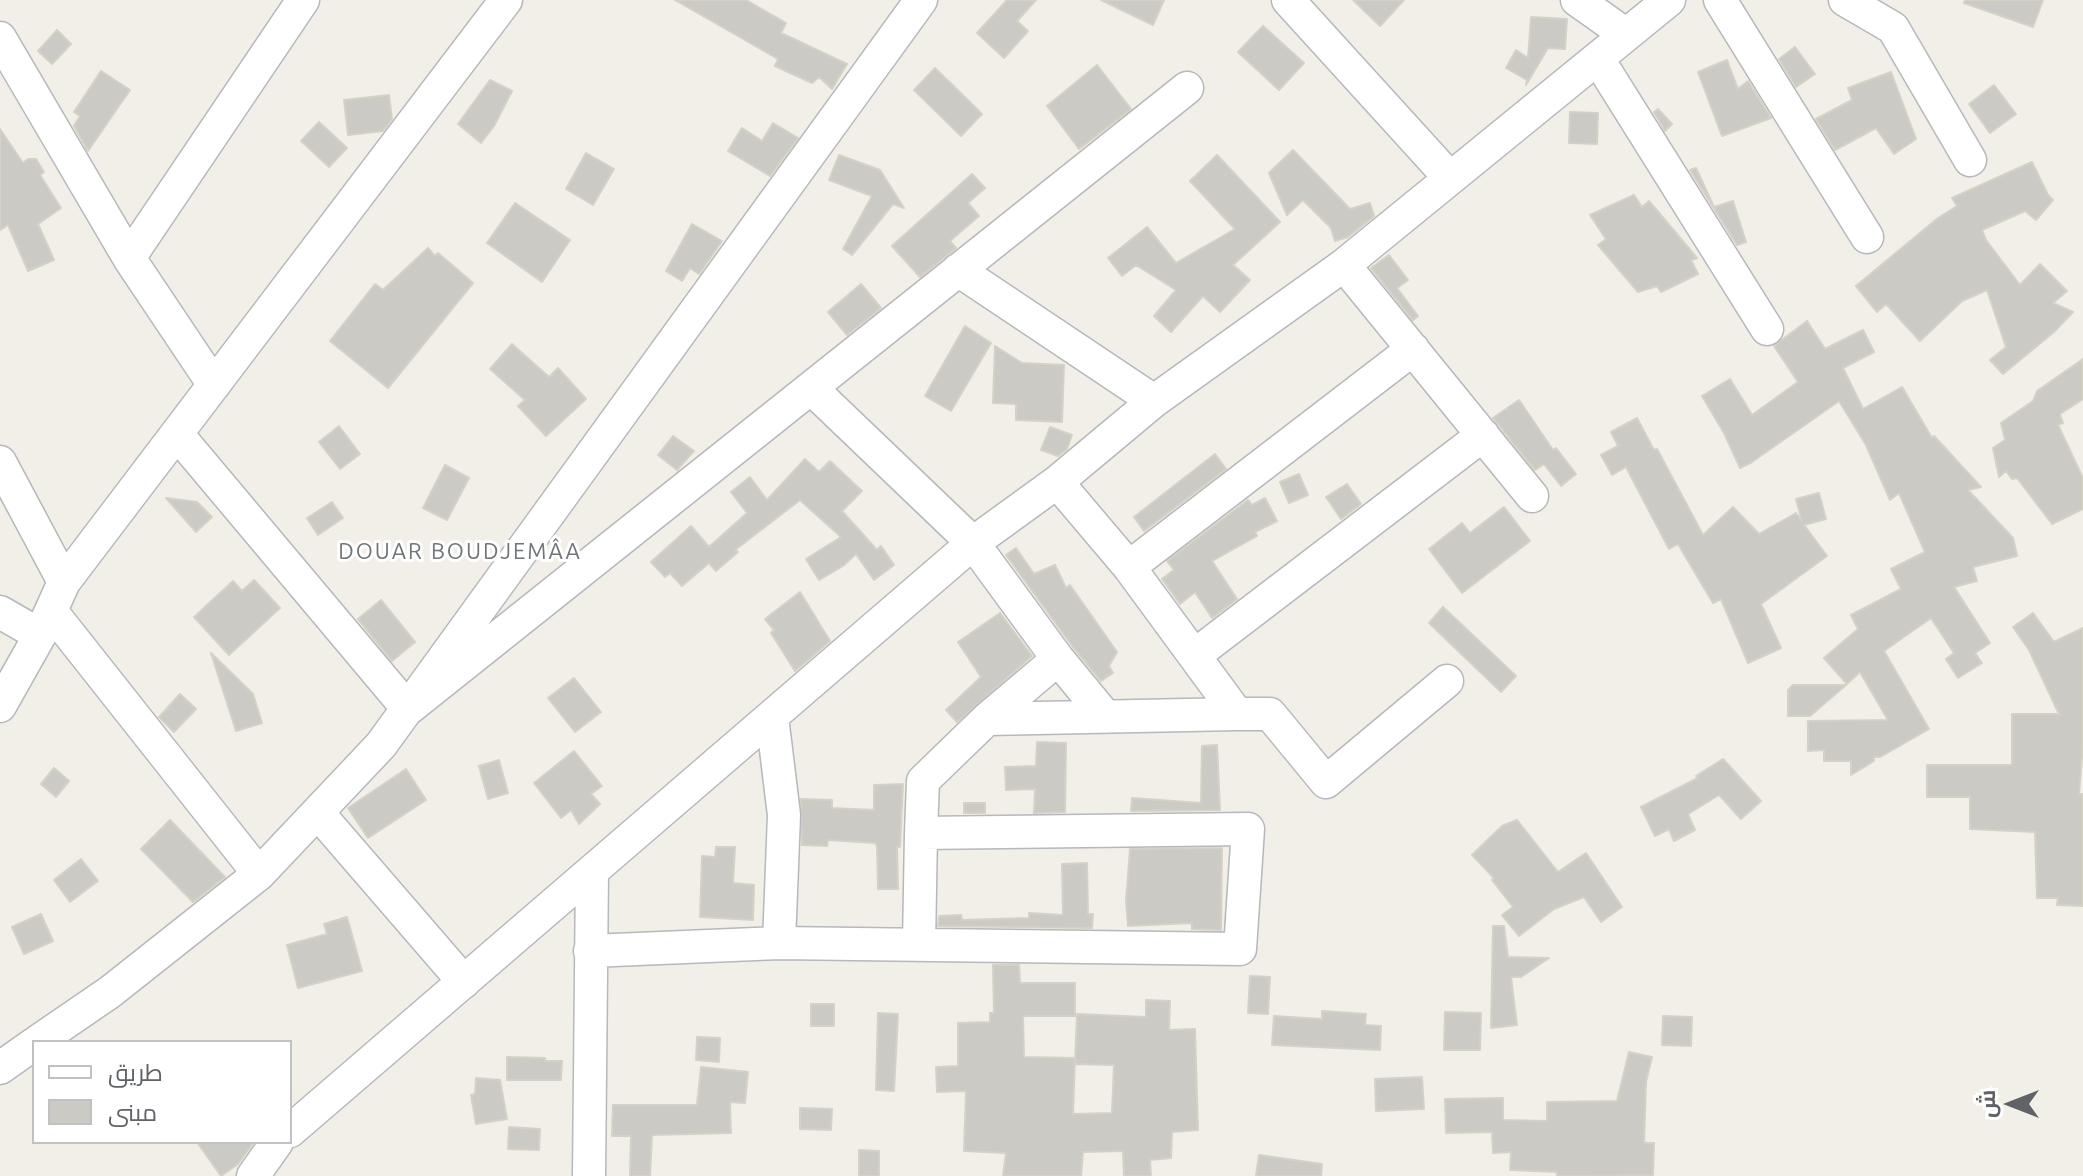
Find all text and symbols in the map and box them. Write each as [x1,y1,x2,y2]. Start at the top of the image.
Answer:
district label: DOUAR BOUDJEMÂA [338,539,582,565]
legend [32,1040,292,1144]
text: طريق [108,1059,163,1086]
north arrow [1971,1064,2051,1144]
text: ش [1974,1090,1999,1118]
text: مبنى [108,1099,157,1126]

